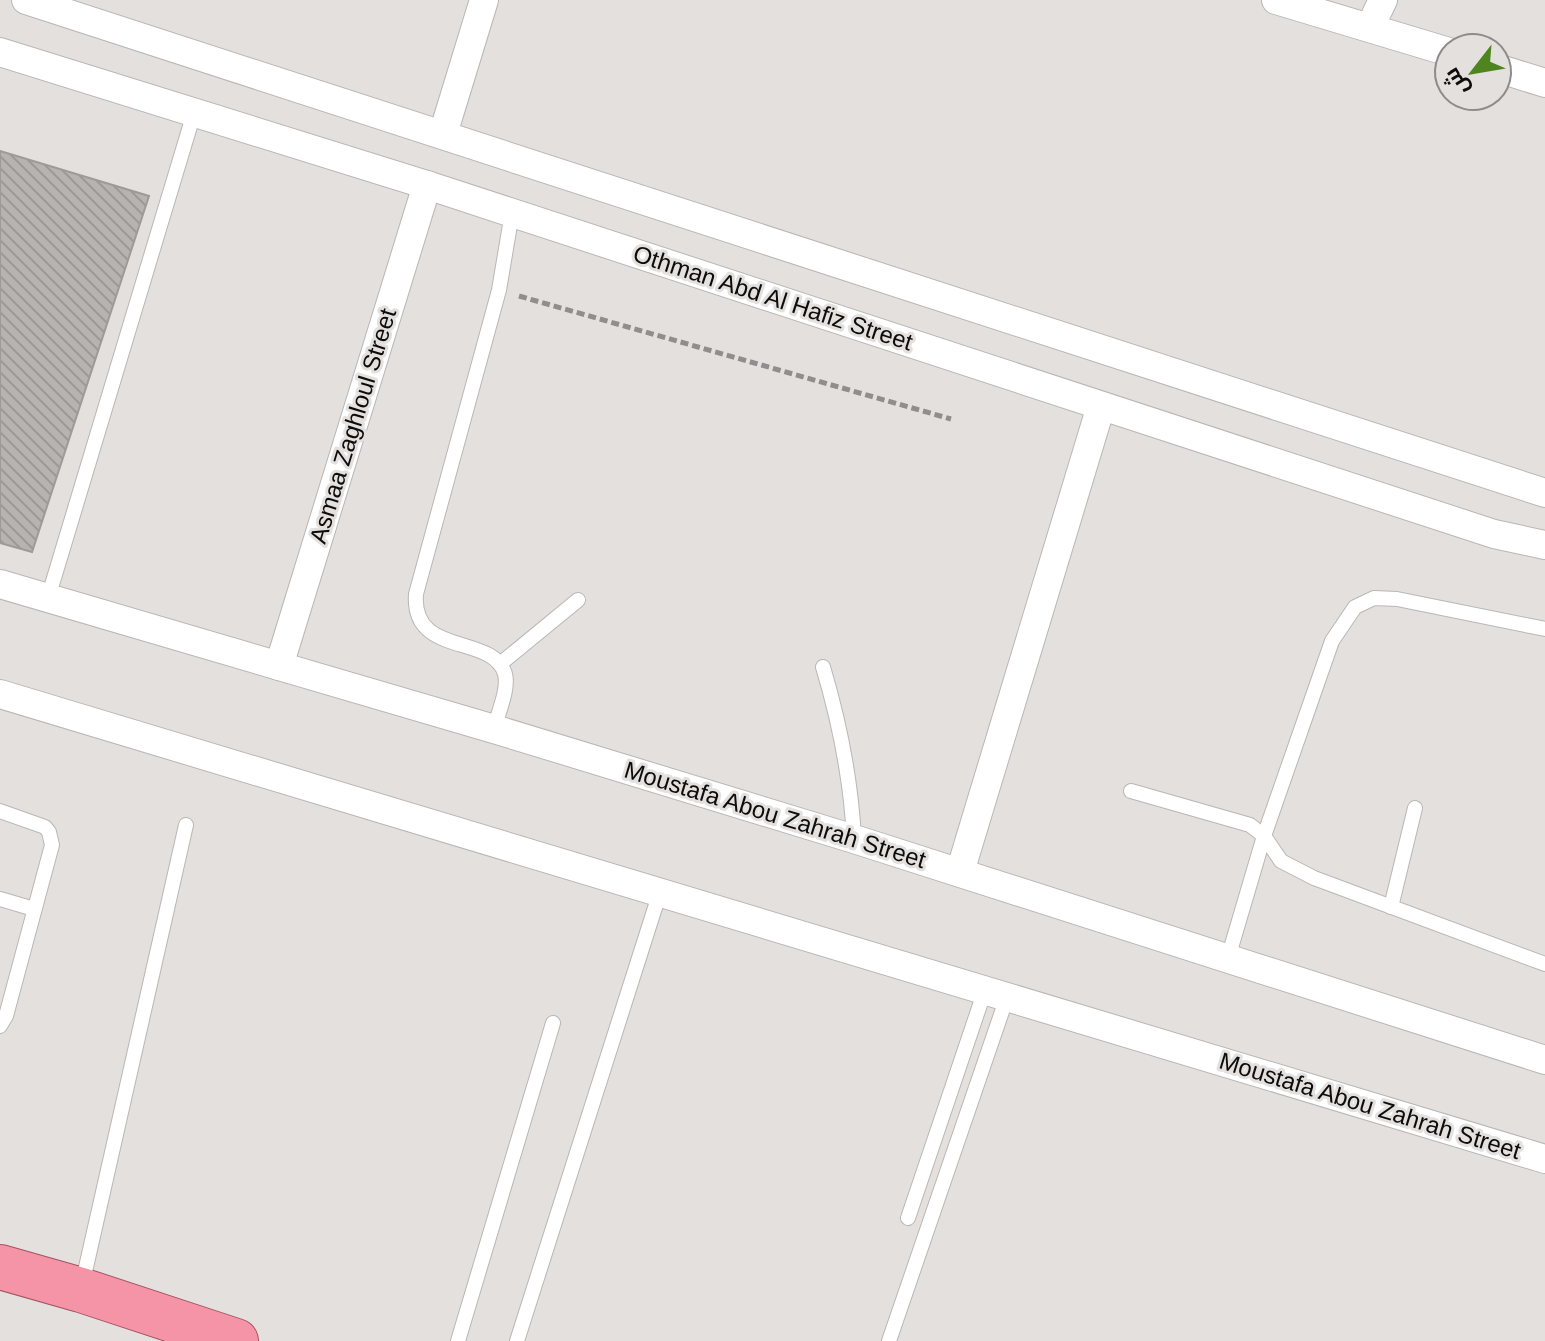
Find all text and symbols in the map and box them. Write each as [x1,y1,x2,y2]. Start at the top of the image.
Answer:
north arrow [1433,32,1513,112]
text: ش [1438,63,1475,101]
street label: Othman Abd Al Hafiz Street [630,240,917,356]
street label: Asmaa Zaghloul Street [304,305,401,547]
street label: Moustafa Abou Zahrah Street [621,756,929,873]
street label: Moustafa Abou Zahrah Street [1216,1047,1524,1164]

